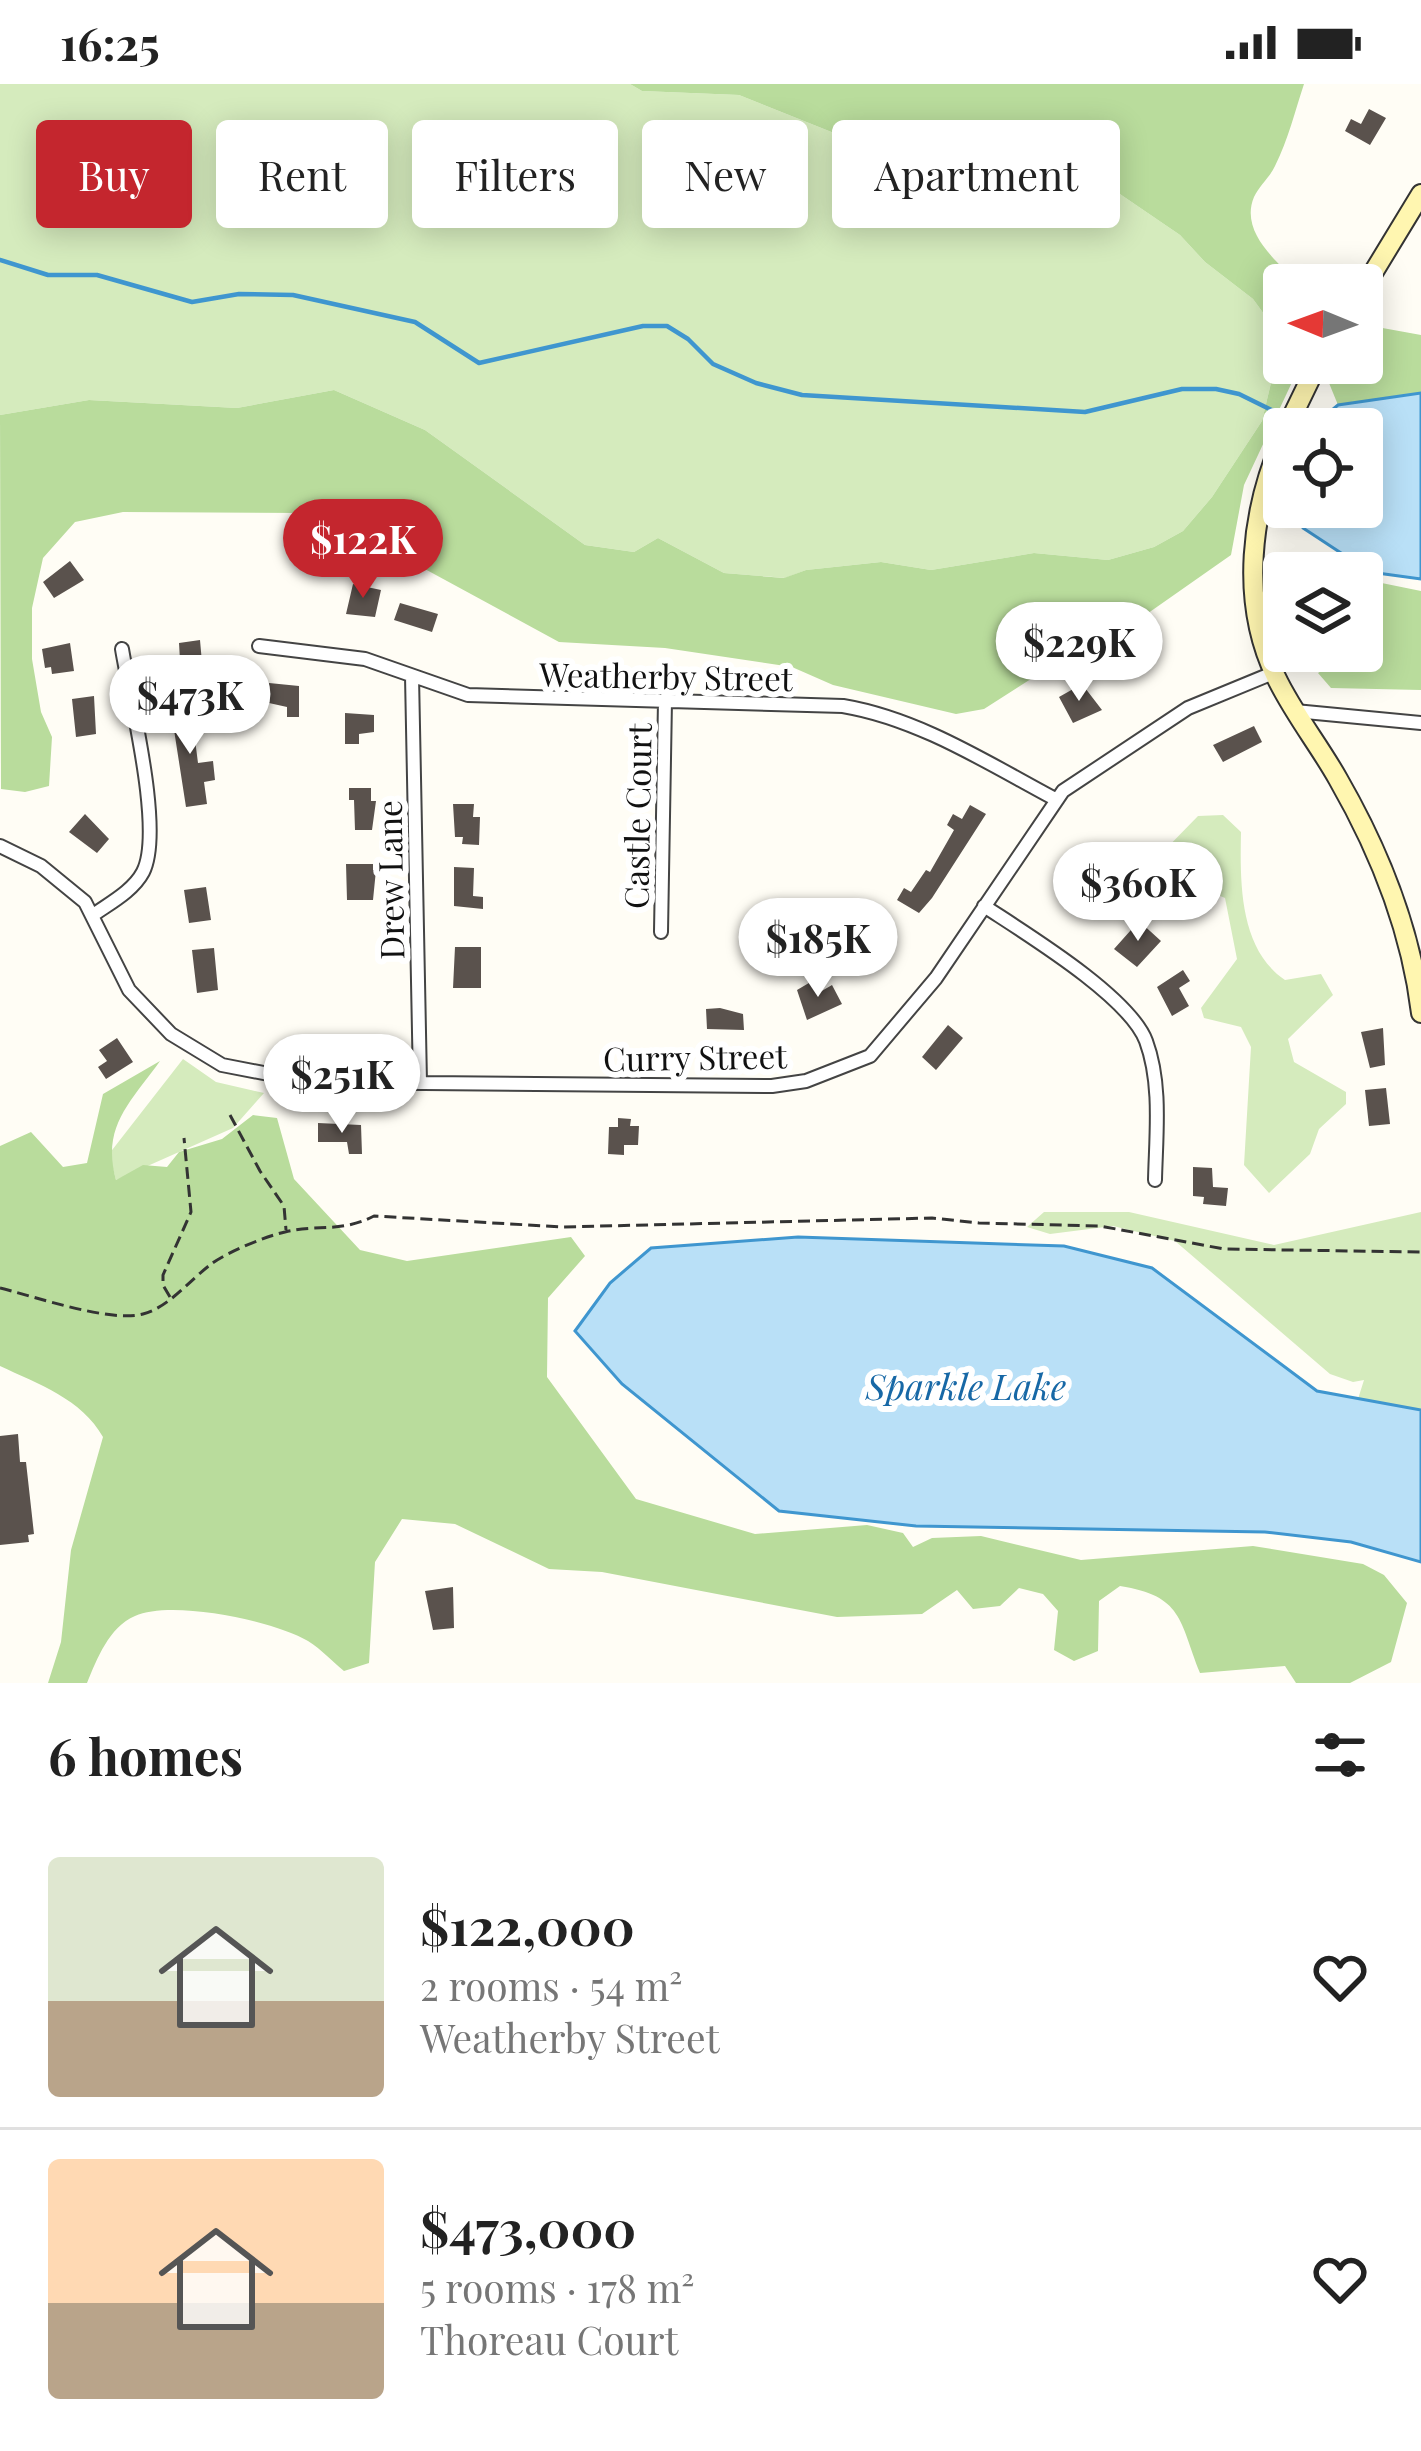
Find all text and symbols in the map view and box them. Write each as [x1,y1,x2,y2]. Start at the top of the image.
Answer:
text: 16:25 [60,12,160,72]
chip: Buy [36,120,192,228]
chip: Rent [216,120,388,228]
chip: Filters [412,120,618,228]
chip: New [642,120,808,228]
chip: Apartment [832,120,1120,228]
north arrow [1263,264,1383,384]
map controls [1263,264,1383,672]
button: locate [1263,408,1383,528]
pin: $122K [279,499,447,601]
text: $122K [310,512,416,564]
button: layers [1263,552,1383,672]
pin: $229K [995,602,1163,704]
text: $229K [1023,615,1135,667]
street label: Weatherby Street [538,651,794,699]
pin: $473K [106,655,274,757]
text: $473K [136,668,244,720]
street label: Castle Court [612,721,660,909]
street label: Drew Lane [366,800,412,960]
pin: $360K [1054,842,1222,944]
text: $360K [1080,855,1196,907]
pin: $185K [734,898,902,1000]
text: $185K [766,911,870,963]
street label: Curry Street [603,1032,789,1080]
pin: $251K [258,1034,426,1136]
text: $251K [290,1047,394,1099]
water label: Sparkle Lake [865,1361,1066,1409]
text: 6 homes [48,1721,243,1789]
icon: filters [1307,1722,1373,1788]
text: $122,000 [420,1891,635,1959]
icon: home [144,1905,288,2049]
icon: heart [1307,1944,1373,2010]
text: 2 rooms · 54 m² [420,1959,682,2011]
text: Weatherby Street [420,2011,719,2063]
text: $473,000 [420,2193,636,2261]
icon: home [144,2207,288,2351]
icon: heart [1307,2246,1373,2312]
text: 5 rooms · 178 m² [420,2261,695,2313]
text: Thoreau Court [420,2313,678,2365]

